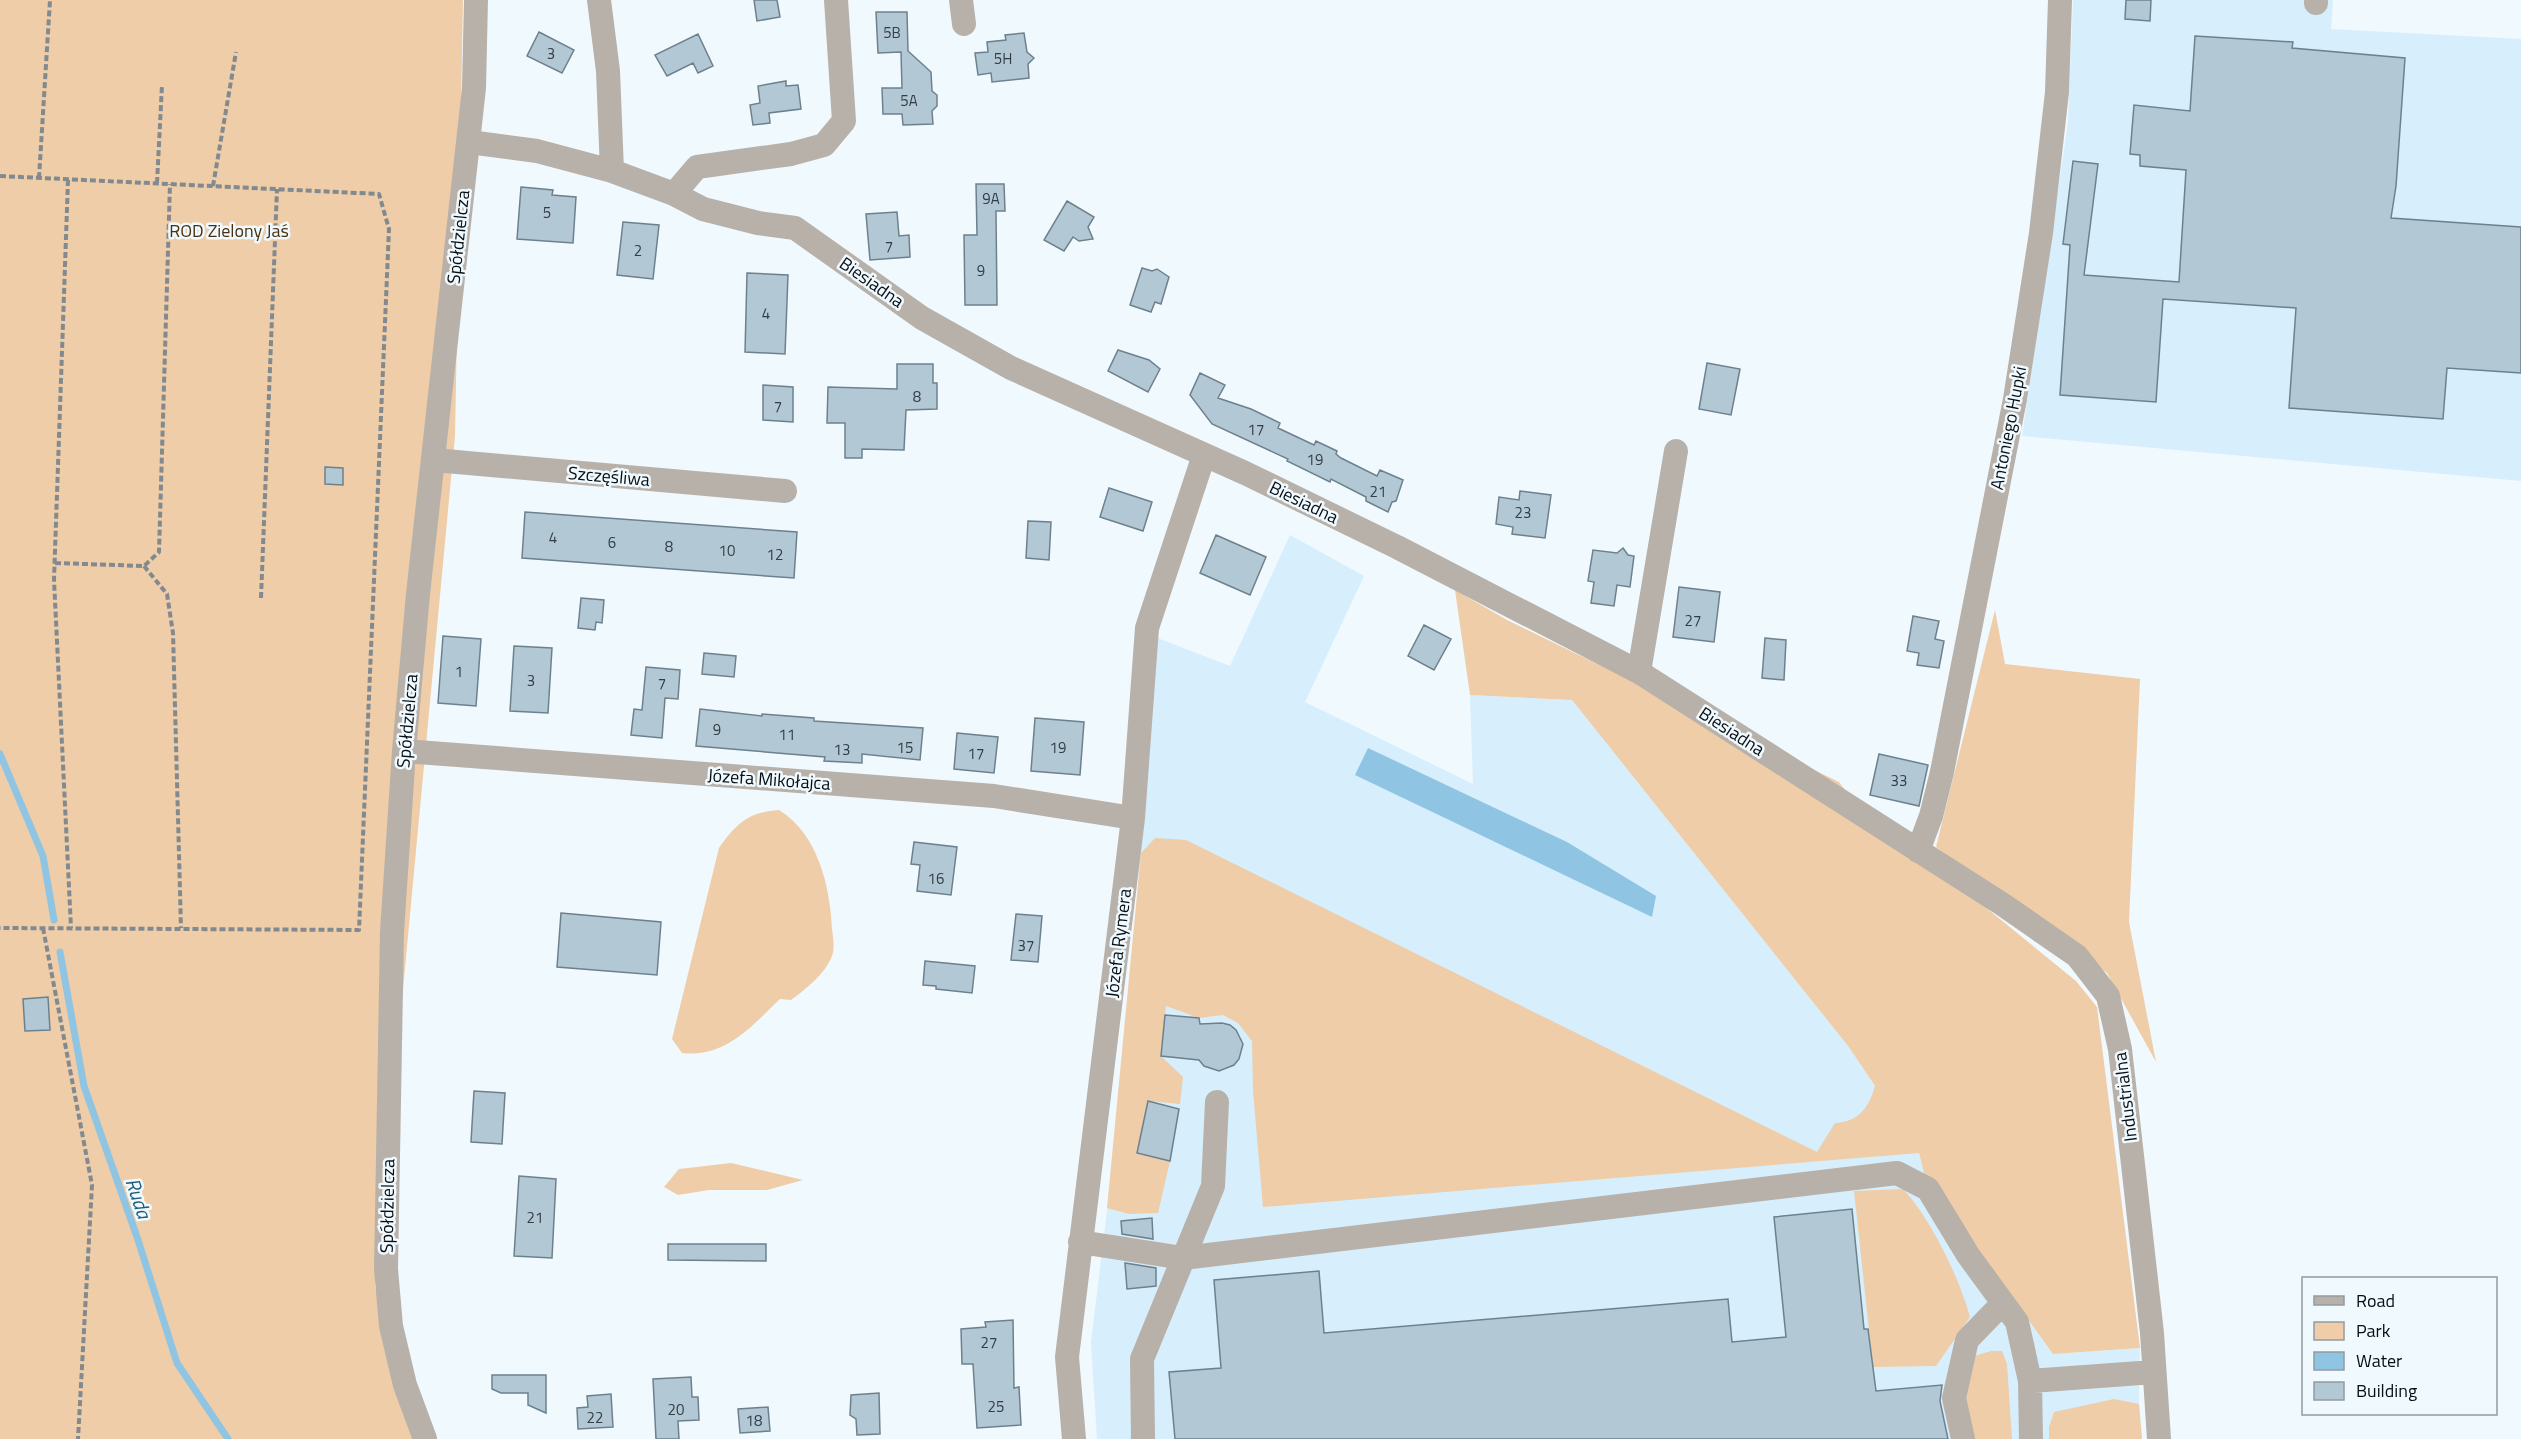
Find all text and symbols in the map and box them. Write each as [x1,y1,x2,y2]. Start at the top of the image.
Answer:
house number: 5B [883,21,901,44]
house number: 3 [547,42,555,65]
house number: 5H [994,47,1012,70]
house number: 5A [900,89,918,112]
house number: 9A [982,187,1000,210]
street label: Spółdzielcza [440,189,476,285]
house number: 5 [543,201,551,224]
park label: ROD Zielony Jaś [169,217,289,244]
house number: 7 [885,235,893,258]
house number: 2 [634,239,642,262]
street label: Biesiadna [834,250,910,314]
house number: 9 [977,259,985,282]
house number: 4 [762,302,770,325]
street label: Antoniego Hupki [1983,364,2033,492]
house number: 8 [913,385,921,408]
house number: 7 [774,395,782,418]
house number: 17 [1248,418,1264,441]
house number: 19 [1307,448,1323,471]
street label: Szczęśliwa [567,459,651,493]
street label: Biesiadna [1265,474,1343,530]
house number: 21 [1370,480,1386,503]
house number: 23 [1515,501,1531,524]
house number: 4 [549,526,557,549]
house number: 6 [608,531,616,554]
house number: 8 [665,535,673,558]
house number: 10 [719,539,735,562]
house number: 12 [767,543,783,566]
house number: 27 [1685,609,1701,632]
house number: 1 [455,660,463,683]
house number: 3 [527,669,535,692]
house number: 7 [658,672,666,695]
street label: Spółdzielcza [389,673,425,769]
street label: Biesiadna [1694,700,1770,762]
house number: 9 [713,718,721,741]
house number: 11 [779,723,795,746]
house number: 15 [897,736,913,759]
house number: 19 [1050,736,1066,759]
house number: 13 [834,738,850,761]
house number: 17 [968,742,984,765]
street label: Józefa Mikołajca [707,761,831,797]
house number: 33 [1891,769,1907,792]
house number: 16 [928,867,944,890]
street label: Józefa Rymera [1098,887,1138,999]
house number: 37 [1018,934,1034,957]
street label: Industrialna [2106,1051,2144,1143]
street label: Spółdzielcza [373,1159,401,1253]
water label: Ruda [118,1173,161,1223]
house number: 21 [527,1206,543,1229]
legend [2302,1277,2497,1415]
text: Road [2356,1287,2395,1314]
text: Park [2356,1317,2391,1344]
house number: 27 [981,1331,997,1354]
text: Water [2356,1347,2402,1374]
text: Building [2356,1377,2417,1404]
house number: 25 [988,1395,1004,1418]
house number: 20 [668,1398,684,1421]
house number: 22 [587,1406,603,1429]
house number: 18 [746,1409,762,1432]

